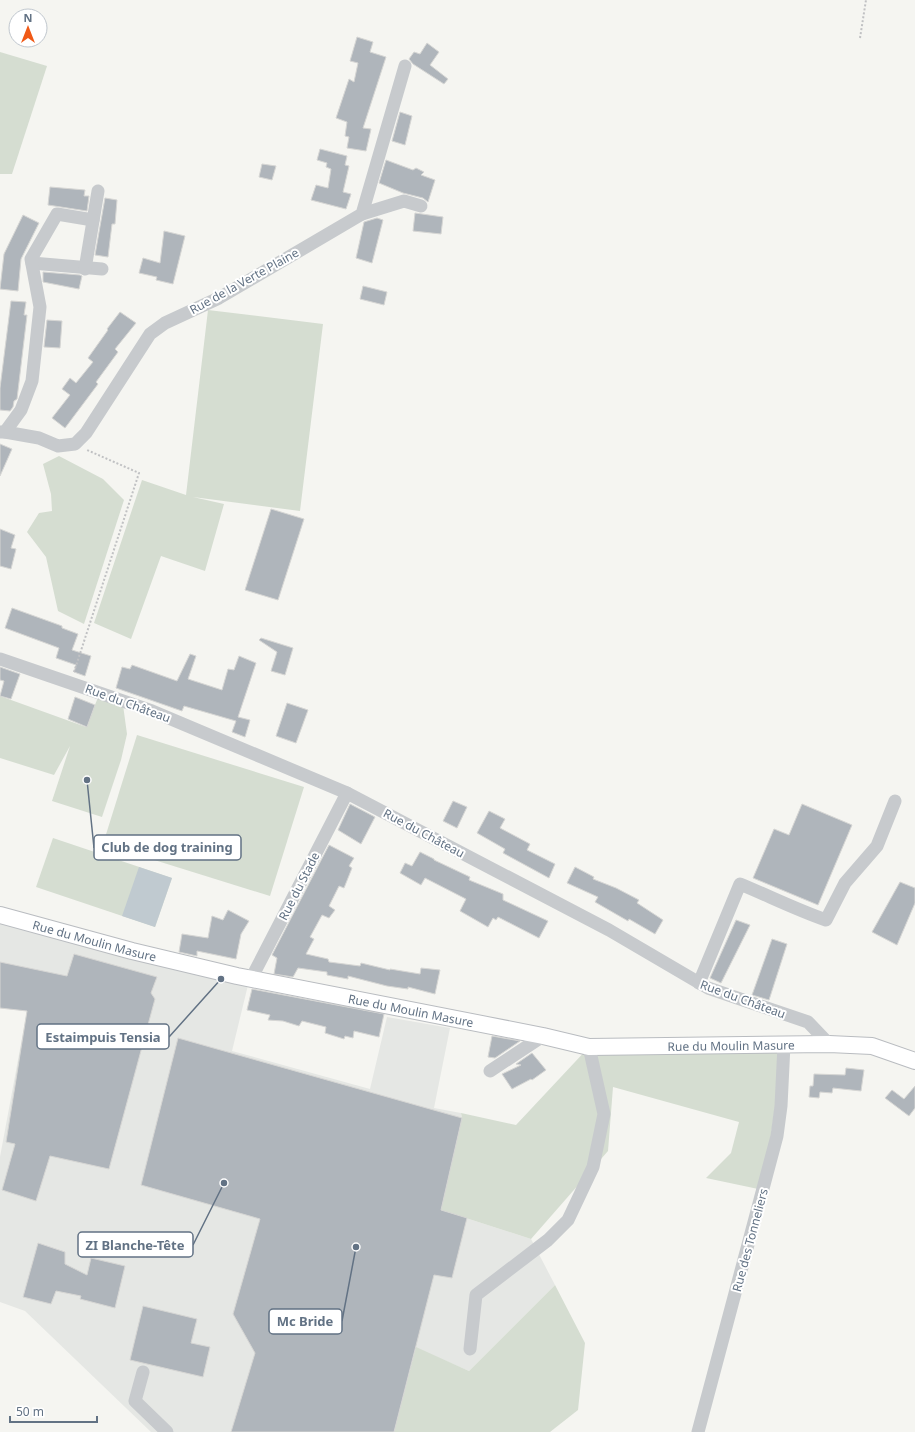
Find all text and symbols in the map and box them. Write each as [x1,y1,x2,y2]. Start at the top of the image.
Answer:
north arrow [8,8,48,48]
text: N [24,10,32,25]
street label: Rue de la Verte Plaine [186,244,302,318]
street label: Rue du Château [83,680,173,726]
street label: Rue du Château [380,804,468,862]
callout: Club de dog training [94,835,241,860]
text: Club de dog training [101,838,233,856]
street label: Rue du Stade [275,849,324,923]
street label: Rue du Moulin Masure [31,916,158,965]
street label: Rue du Château [698,976,788,1022]
street label: Rue du Moulin Masure [347,990,475,1031]
callout: Estaimpuis Tensia [37,1024,169,1049]
text: Estaimpuis Tensia [45,1028,161,1046]
street label: Rue du Moulin Masure [667,1036,795,1055]
street label: Rue des Tonneliers [728,1186,772,1293]
callout: ZI Blanche-Tête [78,1232,193,1257]
text: ZI Blanche-Tête [85,1236,185,1254]
callout: Mc Bride [269,1309,342,1334]
text: Mc Bride [277,1312,334,1330]
scale bar [10,1398,97,1424]
text: 50 m [16,1403,44,1420]

